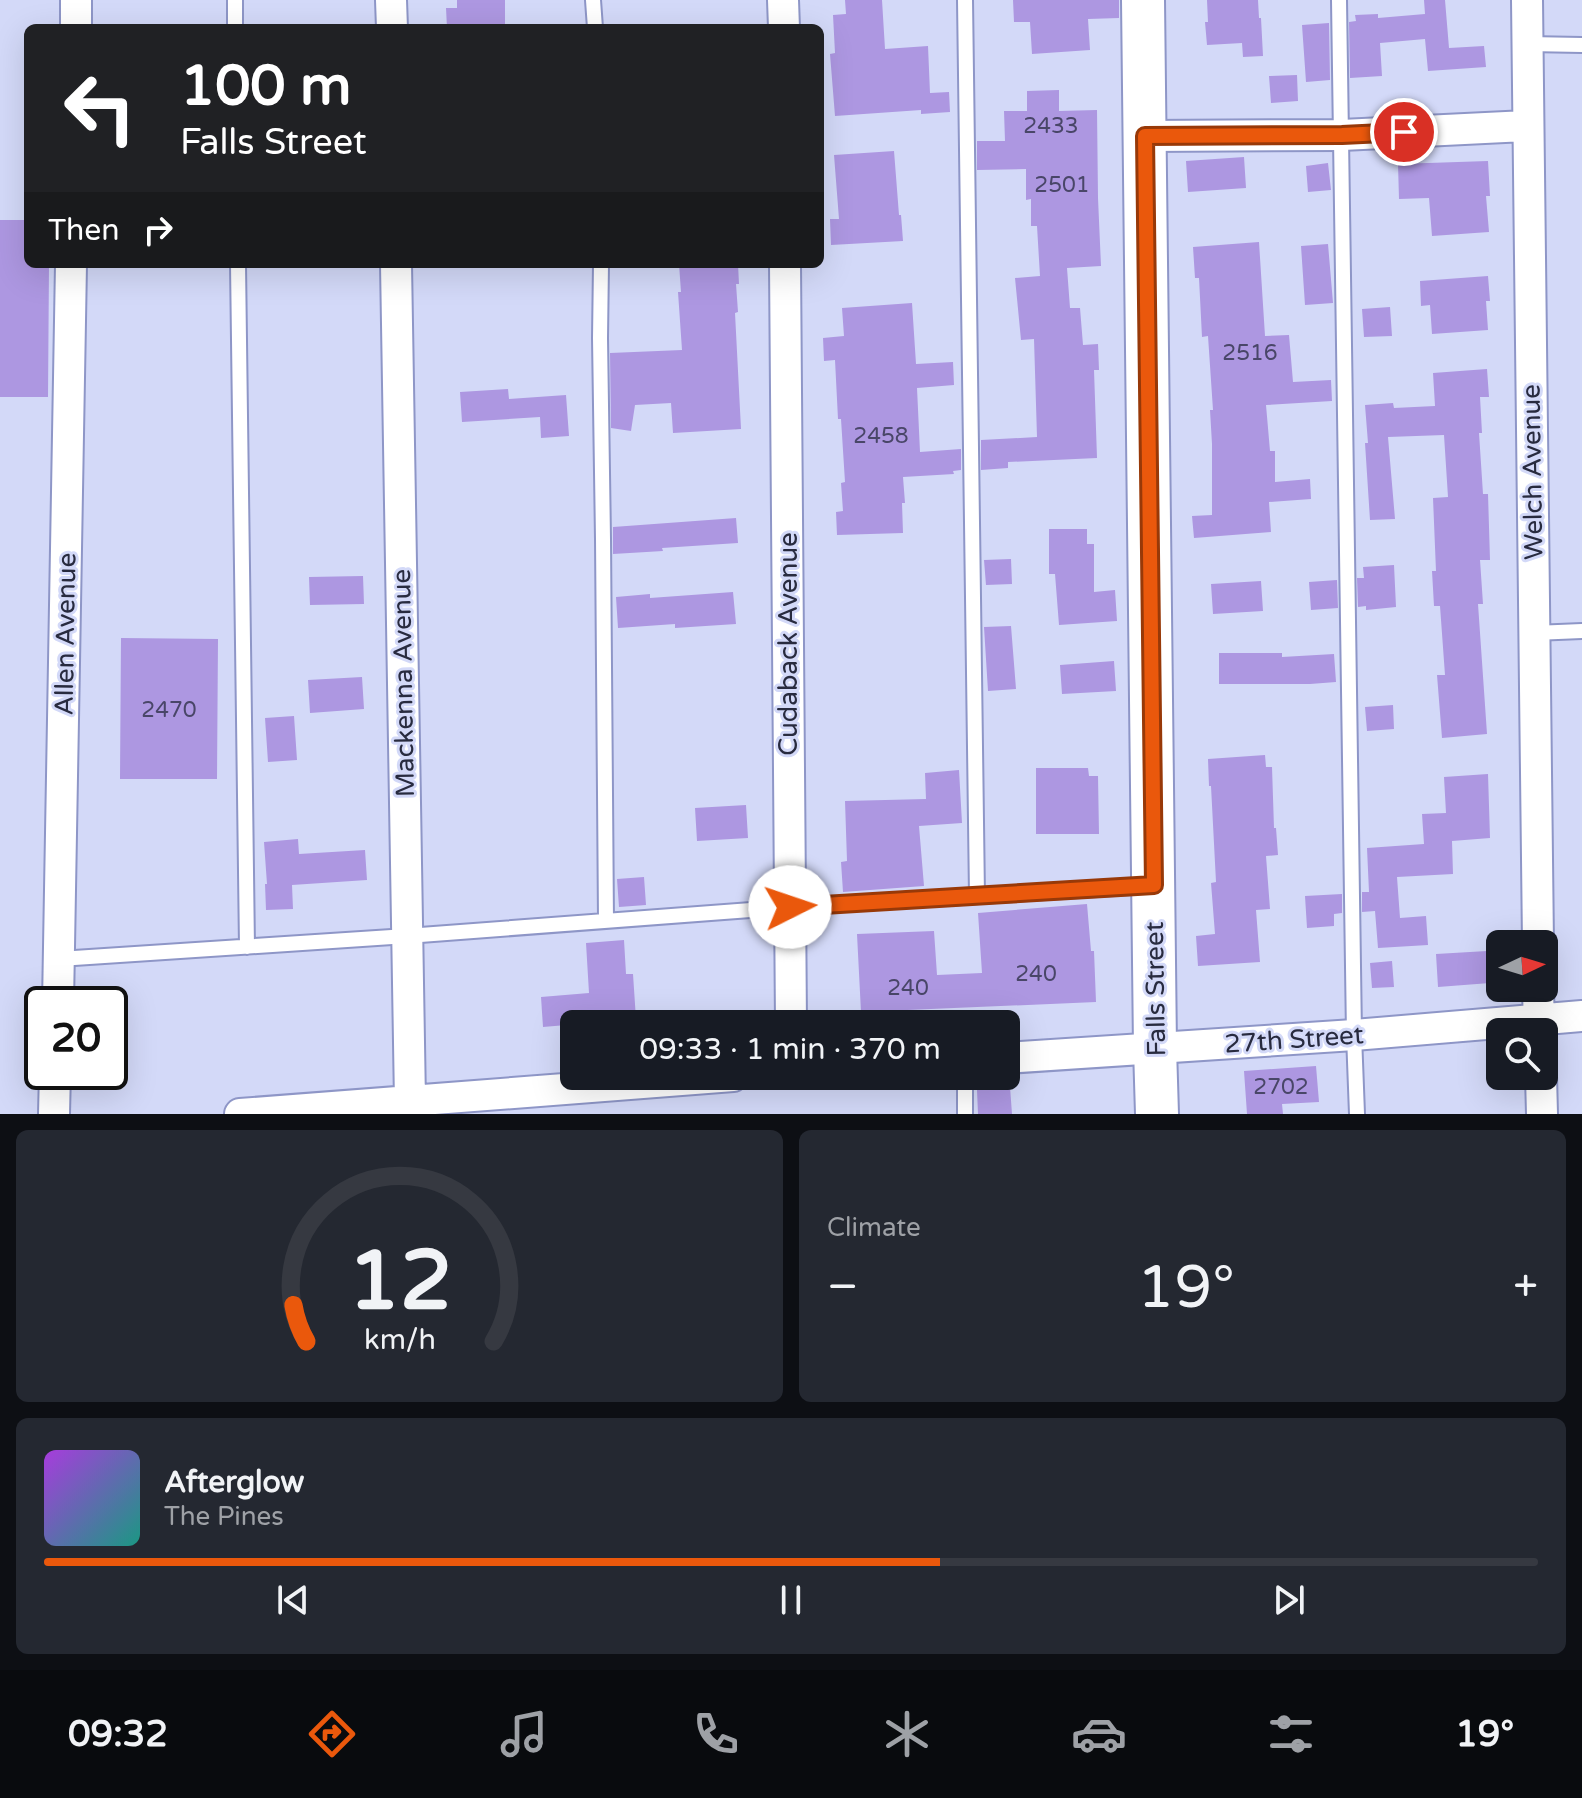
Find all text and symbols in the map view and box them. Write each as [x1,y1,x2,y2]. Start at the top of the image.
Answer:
text: 100 m [180,53,351,120]
icon: left [48,56,152,160]
pin [1370,98,1438,166]
icon: arrive [1382,110,1426,154]
house number: 2433 [1023,113,1079,139]
text: Falls Street [180,121,367,164]
house number: 2501 [1034,172,1090,198]
icon: right [136,208,180,252]
text: Then [48,212,120,249]
house number: 2516 [1222,340,1278,366]
street label: Welch Avenue [1515,384,1550,560]
house number: 2458 [853,423,909,449]
street label: Cudaback Avenue [773,532,804,756]
street label: Allen Avenue [49,552,82,716]
street label: Mackenna Avenue [386,569,421,797]
house number: 2470 [141,697,197,723]
position arrow [748,865,832,949]
street label: Falls Street [1139,921,1172,1057]
north arrow [1486,930,1558,1002]
map controls [1486,930,1558,1090]
house number: 240 [1015,961,1057,987]
house number: 240 [887,975,929,1001]
speed limit sign: 20 [24,986,128,1090]
button: search [1486,1018,1558,1090]
street label: 27th Street [1223,1019,1365,1060]
text: 09:33 · 1 min · 370 m [639,1031,941,1068]
house number: 2702 [1253,1074,1309,1100]
text: Climate [827,1212,921,1243]
text: 12 [347,1232,452,1332]
text: 19° [1137,1252,1235,1324]
text: − [827,1261,858,1314]
text: + [1513,1261,1538,1314]
text: km/h [364,1323,435,1357]
text: Afterglow [164,1464,304,1501]
text: The Pines [164,1501,284,1532]
icon: previous [271,1578,315,1622]
icon: pause [769,1578,813,1622]
icon: next [1267,1578,1311,1622]
icon: directions [304,1706,360,1762]
icon: music [496,1706,552,1762]
icon: phone [688,1706,744,1762]
icon: climate [879,1706,935,1762]
icon: car [1071,1706,1127,1762]
icon: filters [1263,1706,1319,1762]
text: 09:32 [68,1713,168,1756]
text: 19° [1455,1713,1514,1756]

